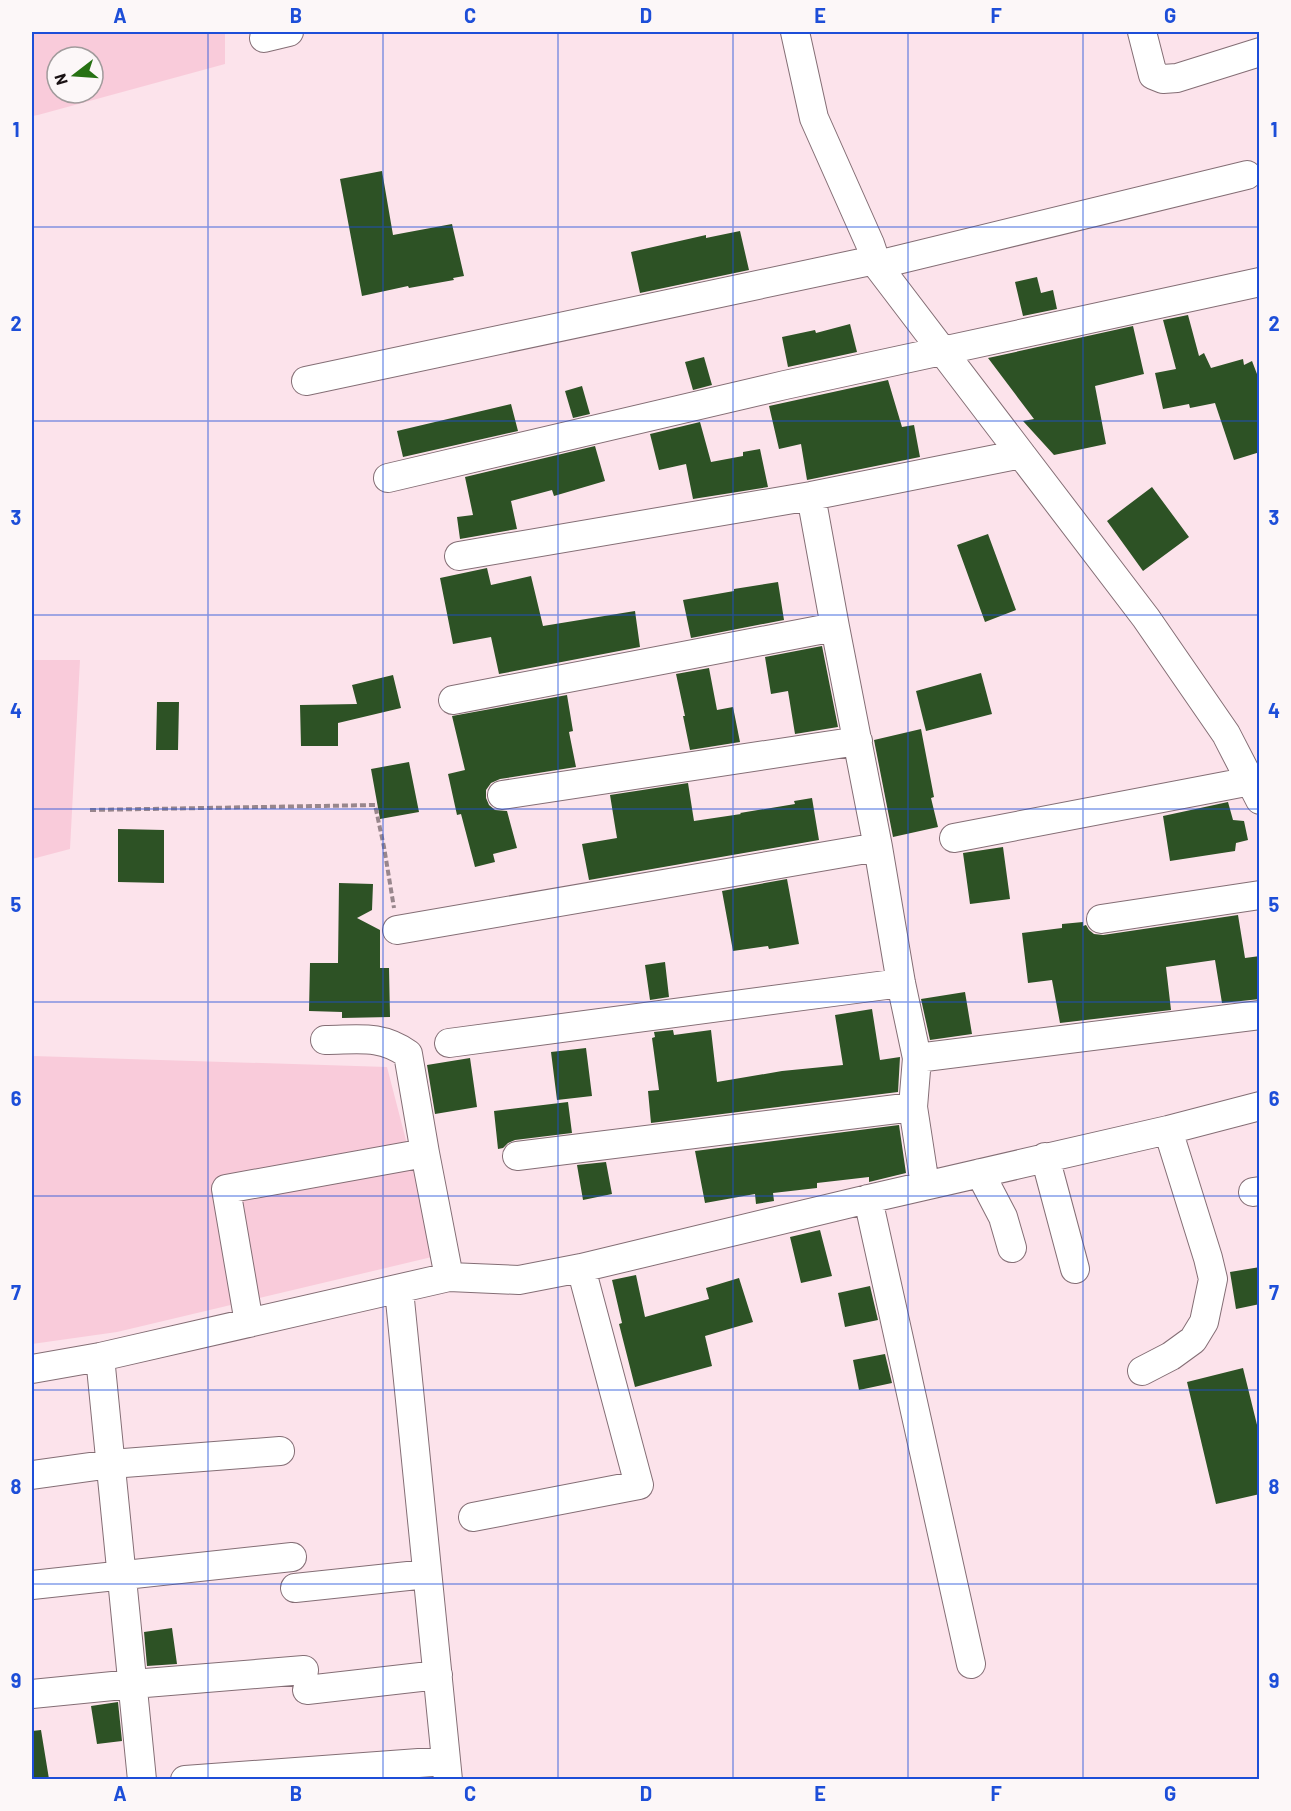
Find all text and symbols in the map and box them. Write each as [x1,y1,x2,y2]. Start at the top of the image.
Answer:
text: A [113,3,127,27]
text: B [290,3,302,27]
text: C [464,3,476,27]
text: D [640,3,652,27]
text: E [814,3,826,27]
text: F [990,3,1002,27]
text: G [1164,3,1176,27]
north arrow [45,45,105,105]
text: N [50,72,71,87]
text: 1 [12,117,20,141]
text: 1 [1270,117,1278,141]
text: 2 [10,311,22,335]
text: 2 [1268,311,1280,335]
text: 3 [11,505,21,529]
text: 3 [1269,505,1279,529]
text: 4 [10,698,22,722]
text: 4 [1268,698,1280,722]
text: 5 [11,892,22,916]
text: 5 [1269,892,1280,916]
text: 6 [11,1086,22,1110]
text: 6 [1269,1086,1280,1110]
text: 7 [11,1280,21,1304]
text: 7 [1269,1280,1279,1304]
text: 8 [11,1474,22,1498]
text: 8 [1269,1474,1280,1498]
text: 9 [11,1668,21,1692]
text: 9 [1269,1668,1279,1692]
text: A [113,1781,127,1805]
text: B [290,1781,302,1805]
text: C [464,1781,476,1805]
text: D [640,1781,652,1805]
text: E [814,1781,826,1805]
text: F [990,1781,1002,1805]
text: G [1164,1781,1176,1805]

